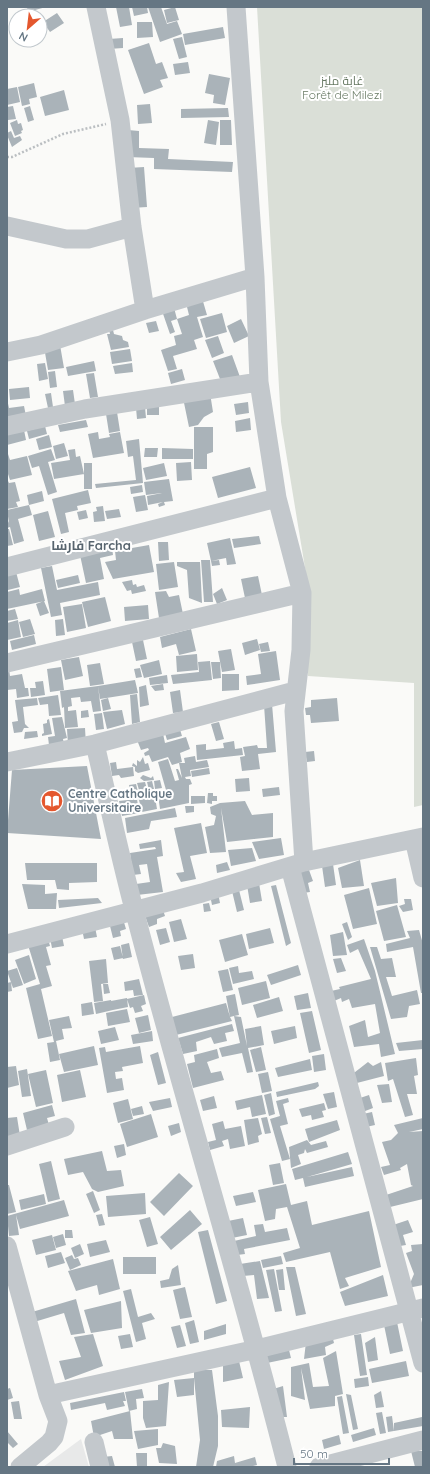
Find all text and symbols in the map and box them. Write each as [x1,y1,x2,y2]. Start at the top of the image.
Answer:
north arrow [8,8,48,48]
text: N [16,29,30,45]
park label: غابة مليز Forêt de Milezi [302,73,382,102]
district label: فارشا Farcha [51,537,131,553]
place label: Centre Catholique Universitaire [68,786,172,815]
library icon: Centre Catholique Universitaire [39,788,65,814]
scale bar [294,1440,389,1466]
text: 50 m [300,1446,328,1461]

